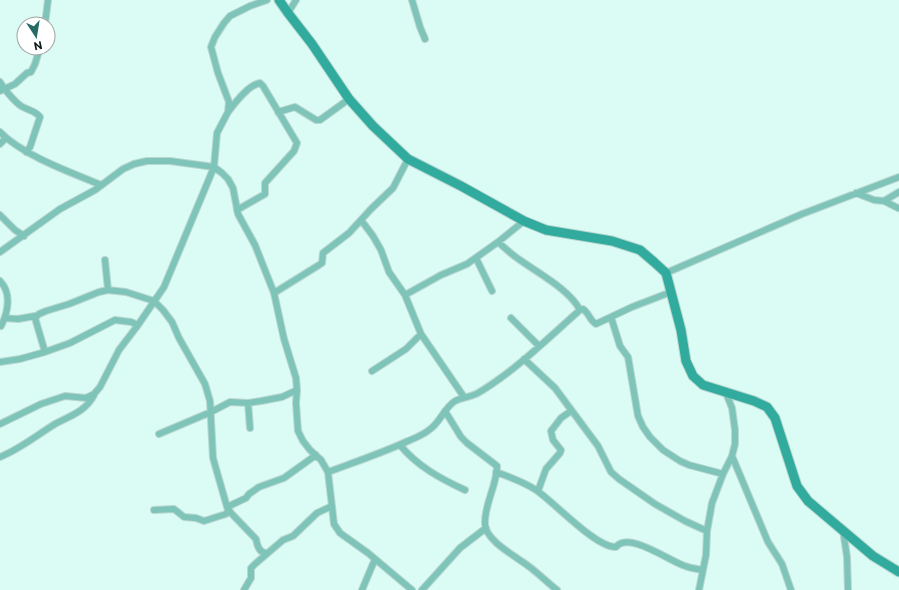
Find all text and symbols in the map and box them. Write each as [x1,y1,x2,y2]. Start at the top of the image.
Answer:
north arrow [16,16,56,56]
text: N [33,39,44,53]

